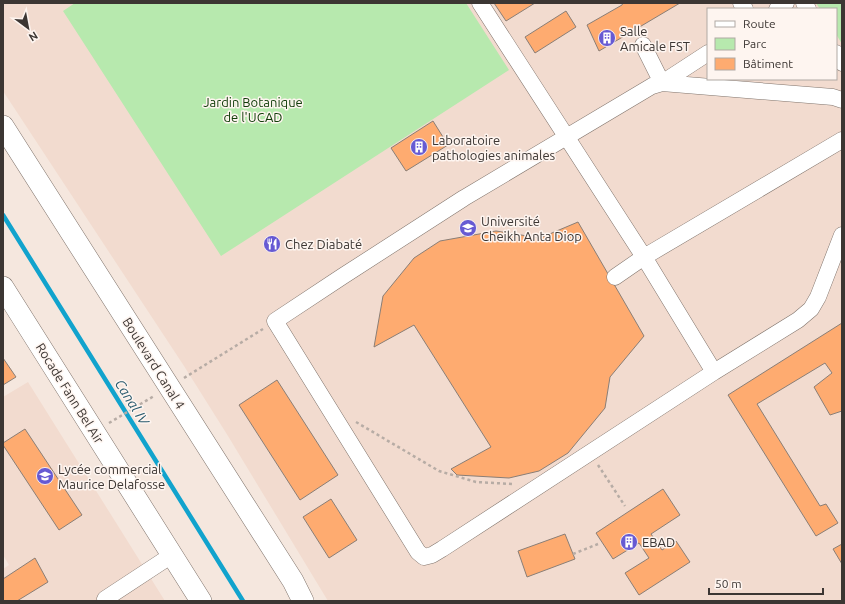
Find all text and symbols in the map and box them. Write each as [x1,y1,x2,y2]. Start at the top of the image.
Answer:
north arrow [8,8,48,48]
legend [707,8,837,80]
text: Route [743,17,776,30]
place label: Salle Amicale FST [620,24,690,53]
building icon: Salle Amicale FST [597,28,617,48]
text: N [27,29,40,44]
text: Parc [743,37,767,50]
text: Bâtiment [743,57,793,70]
park label: Jardin Botanique de l'UCAD [203,95,303,124]
place label: Laboratoire pathologies animales [432,133,556,162]
building icon: Laboratoire pathologies animales [409,137,429,157]
place label: Université Cheikh Anta Diop [481,214,582,243]
school or university icon: Université Cheikh Anta Diop [458,218,478,238]
restaurant icon: Chez Diabaté [262,234,282,254]
place label: Chez Diabaté [285,237,362,251]
street label: Boulevard Canal 4 [120,315,188,411]
street label: Rocade Fann Bel Air [34,340,107,446]
water label: Canal IV [112,376,153,429]
place label: Lycée commercial Maurice Delafosse [58,462,165,491]
school or university icon: Lycée commercial Maurice Delafosse [35,466,55,486]
building icon: EBAD [619,532,639,552]
place label: EBAD [642,535,675,549]
scale bar [709,570,823,596]
text: 50 m [715,577,742,590]

